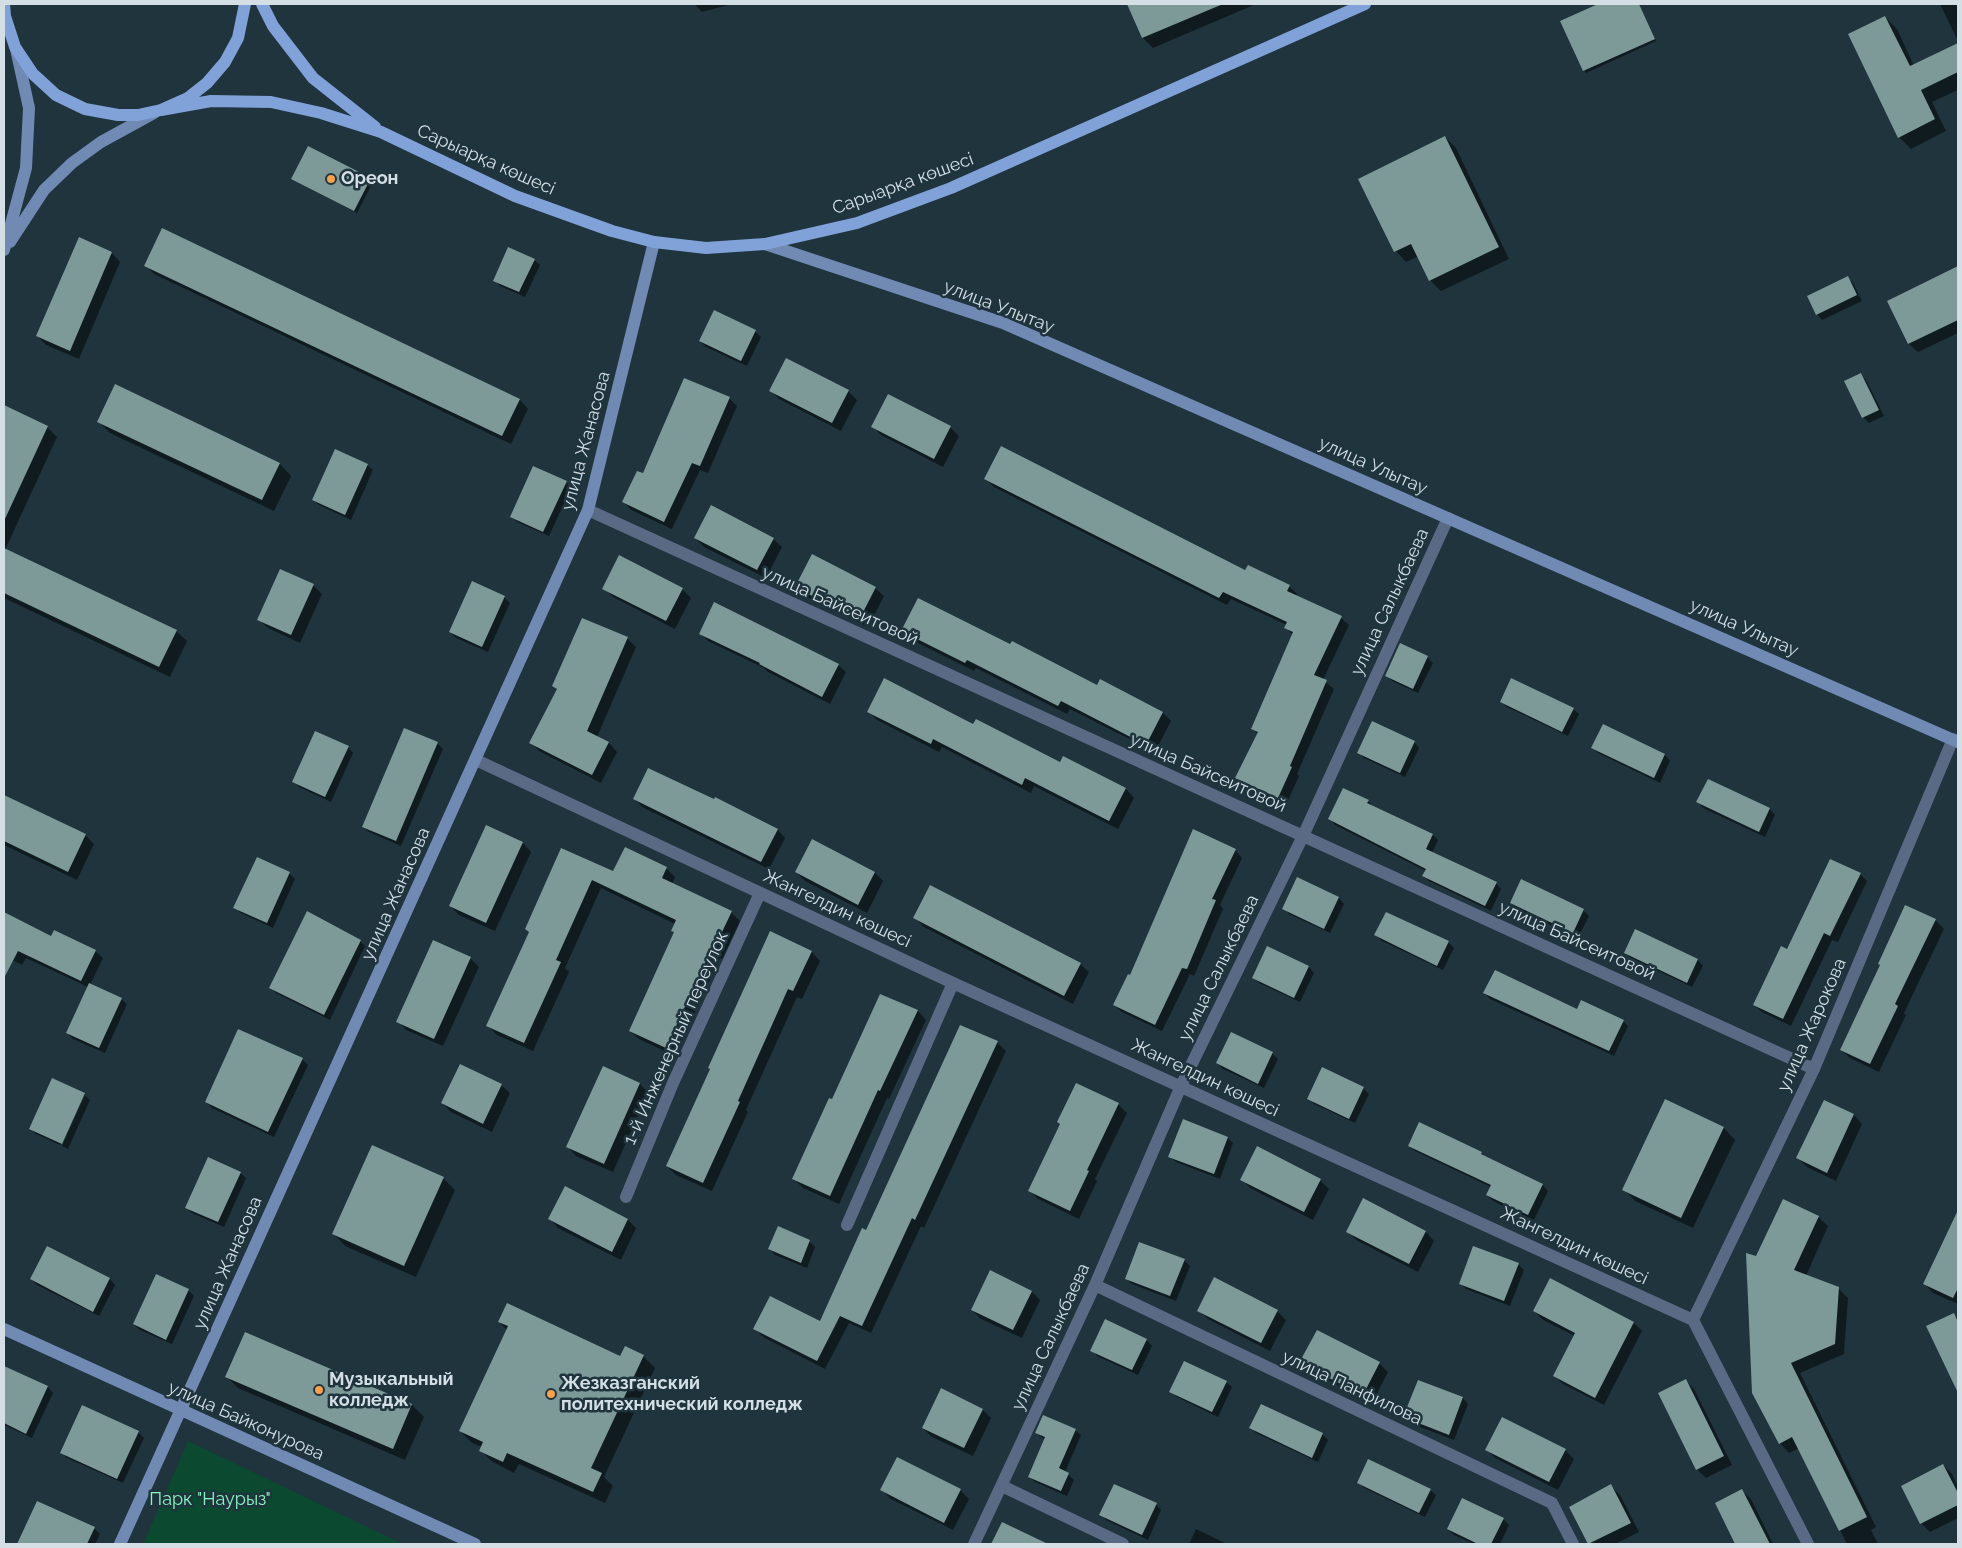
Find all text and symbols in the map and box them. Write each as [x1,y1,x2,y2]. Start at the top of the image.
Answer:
street label: Сарыарқа көшесі [414,120,558,200]
street label: Сарыарқа көшесі [829,148,977,220]
place label: Ореон [341,168,398,190]
marker: Ореон [325,173,337,185]
street label: улица Улытау [941,276,1057,338]
street label: улица Жанасова [557,369,615,513]
street label: улица Улытау [1315,432,1431,500]
street label: улица Салыкбаева [1346,525,1434,679]
street label: улица Байсеитовой [758,562,922,650]
street label: улица Улытау [1686,594,1802,662]
street label: улица Байсеитовой [1126,729,1290,817]
street label: улица Жанасова [357,824,435,964]
street label: Жангелдин көшесі [760,865,914,953]
street label: улица Салыкбаева [1174,891,1264,1045]
street label: улица Байсеитовой [1495,897,1659,985]
street label: 1-й Инженерный переулок [619,928,733,1148]
street label: улица Жарокова [1773,955,1851,1095]
street label: Жангелдин көшесі [1128,1034,1282,1122]
street label: улица Жанасова [189,1193,267,1333]
street label: Жангелдин көшесі [1497,1202,1651,1290]
street label: улица Салыкбаева [1007,1260,1095,1414]
street label: улица Панфилова [1278,1346,1426,1430]
place label: Музыкальный колледж [329,1369,453,1412]
place label: Жезказганский политехнический колледж [561,1373,803,1416]
street label: улица Байконурова [165,1377,327,1465]
marker: Музыкальный колледж [313,1384,325,1396]
marker: Жезказганский политехнический колледж [545,1388,557,1400]
park label: Парк "Наурыз" [149,1489,271,1511]

